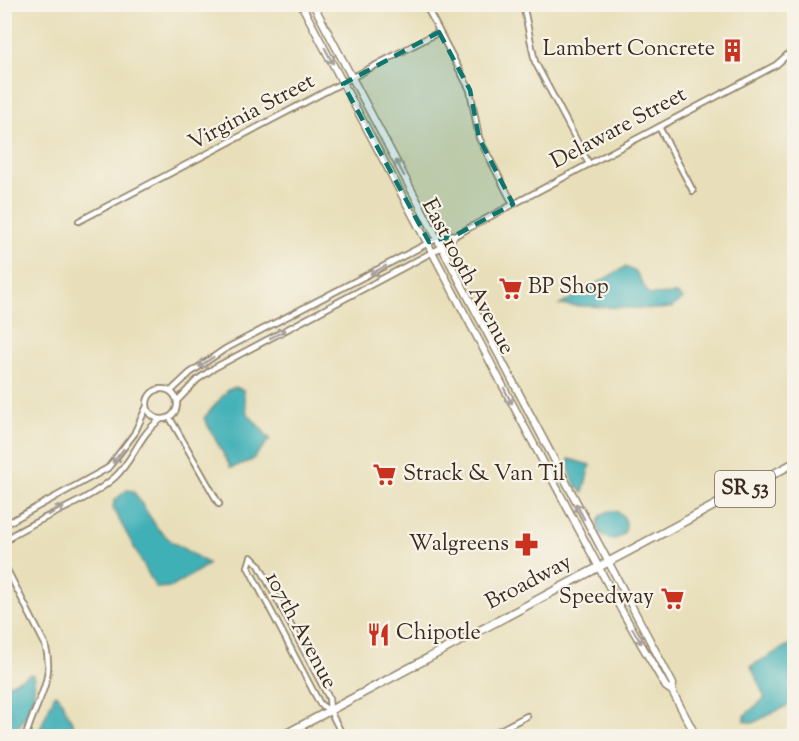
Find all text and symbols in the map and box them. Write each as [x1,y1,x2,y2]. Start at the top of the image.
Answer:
place label: Lambert Concrete [543,34,715,66]
building icon: Lambert Concrete [720,37,746,63]
one-way arrow [323,47,335,64]
street label: Virginia Street [183,66,321,160]
street label: Delaware Street [545,79,693,178]
one-way arrow [394,160,406,177]
street label: East 109th Avenue [412,193,522,361]
one-way arrow [369,265,387,276]
place label: BP Shop [528,272,609,304]
supermarket icon: BP Shop [497,275,523,301]
one-way arrow [269,328,286,340]
one-way arrow [198,356,214,368]
one-way arrow [503,386,514,404]
one-way arrow [111,448,124,464]
place label: Strack & Van Til [403,459,565,491]
supermarket icon: Strack & Van Til [372,462,398,488]
road number: SR 53 [715,471,775,507]
one-way arrow [574,502,585,520]
one-way arrow [47,505,64,517]
place label: Walgreens [409,529,509,561]
pharmacy icon: Walgreens [514,532,540,558]
street label: Broadway [480,547,578,619]
street label: 107th Avenue [256,567,344,695]
place label: Speedway [559,582,654,614]
supermarket icon: Speedway [659,585,685,611]
place label: Chipotle [396,618,481,650]
restaurant icon: Chipotle [365,621,391,647]
one-way arrow [631,627,643,644]

